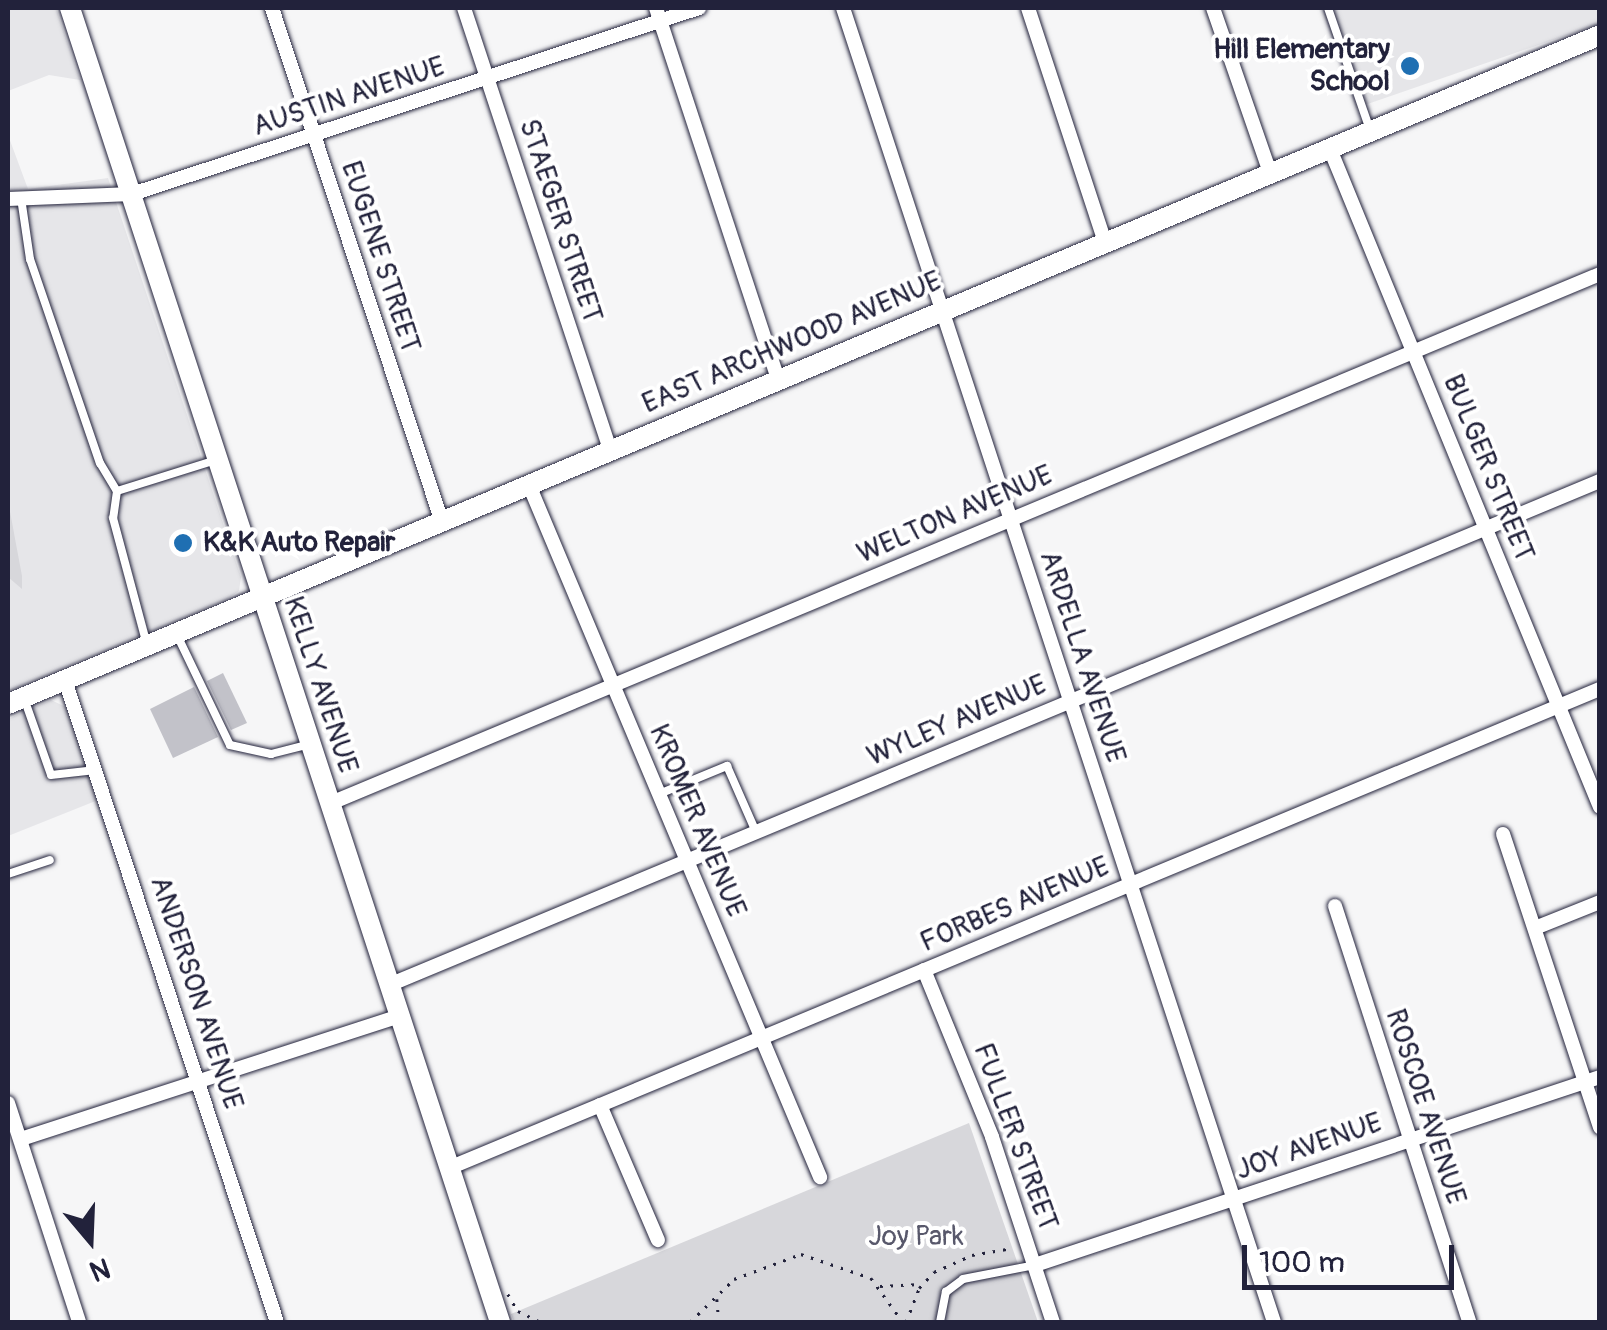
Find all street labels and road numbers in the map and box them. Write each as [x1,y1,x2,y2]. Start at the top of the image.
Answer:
street label: AUSTIN AVENUE [249,50,449,144]
street label: STAEGER STREET [511,115,609,327]
street label: EUGENE STREET [333,157,427,357]
street label: EAST ARCHWOOD AVENUE [637,265,947,421]
street label: BULGER STREET [1435,370,1541,566]
street label: WELTON AVENUE [852,459,1058,571]
street label: ARDELLA AVENUE [1032,547,1132,767]
street label: KELLY AVENUE [276,592,364,778]
street label: WYLEY AVENUE [862,668,1052,774]
street label: KROMER AVENUE [641,719,753,923]
street label: FORBES AVENUE [915,850,1115,960]
street label: ANDERSON AVENUE [142,872,250,1114]
street label: ROSCOE AVENUE [1378,1005,1472,1209]
street label: FULLER STREET [966,1039,1064,1235]
street label: JOY AVENUE [1232,1106,1386,1188]

